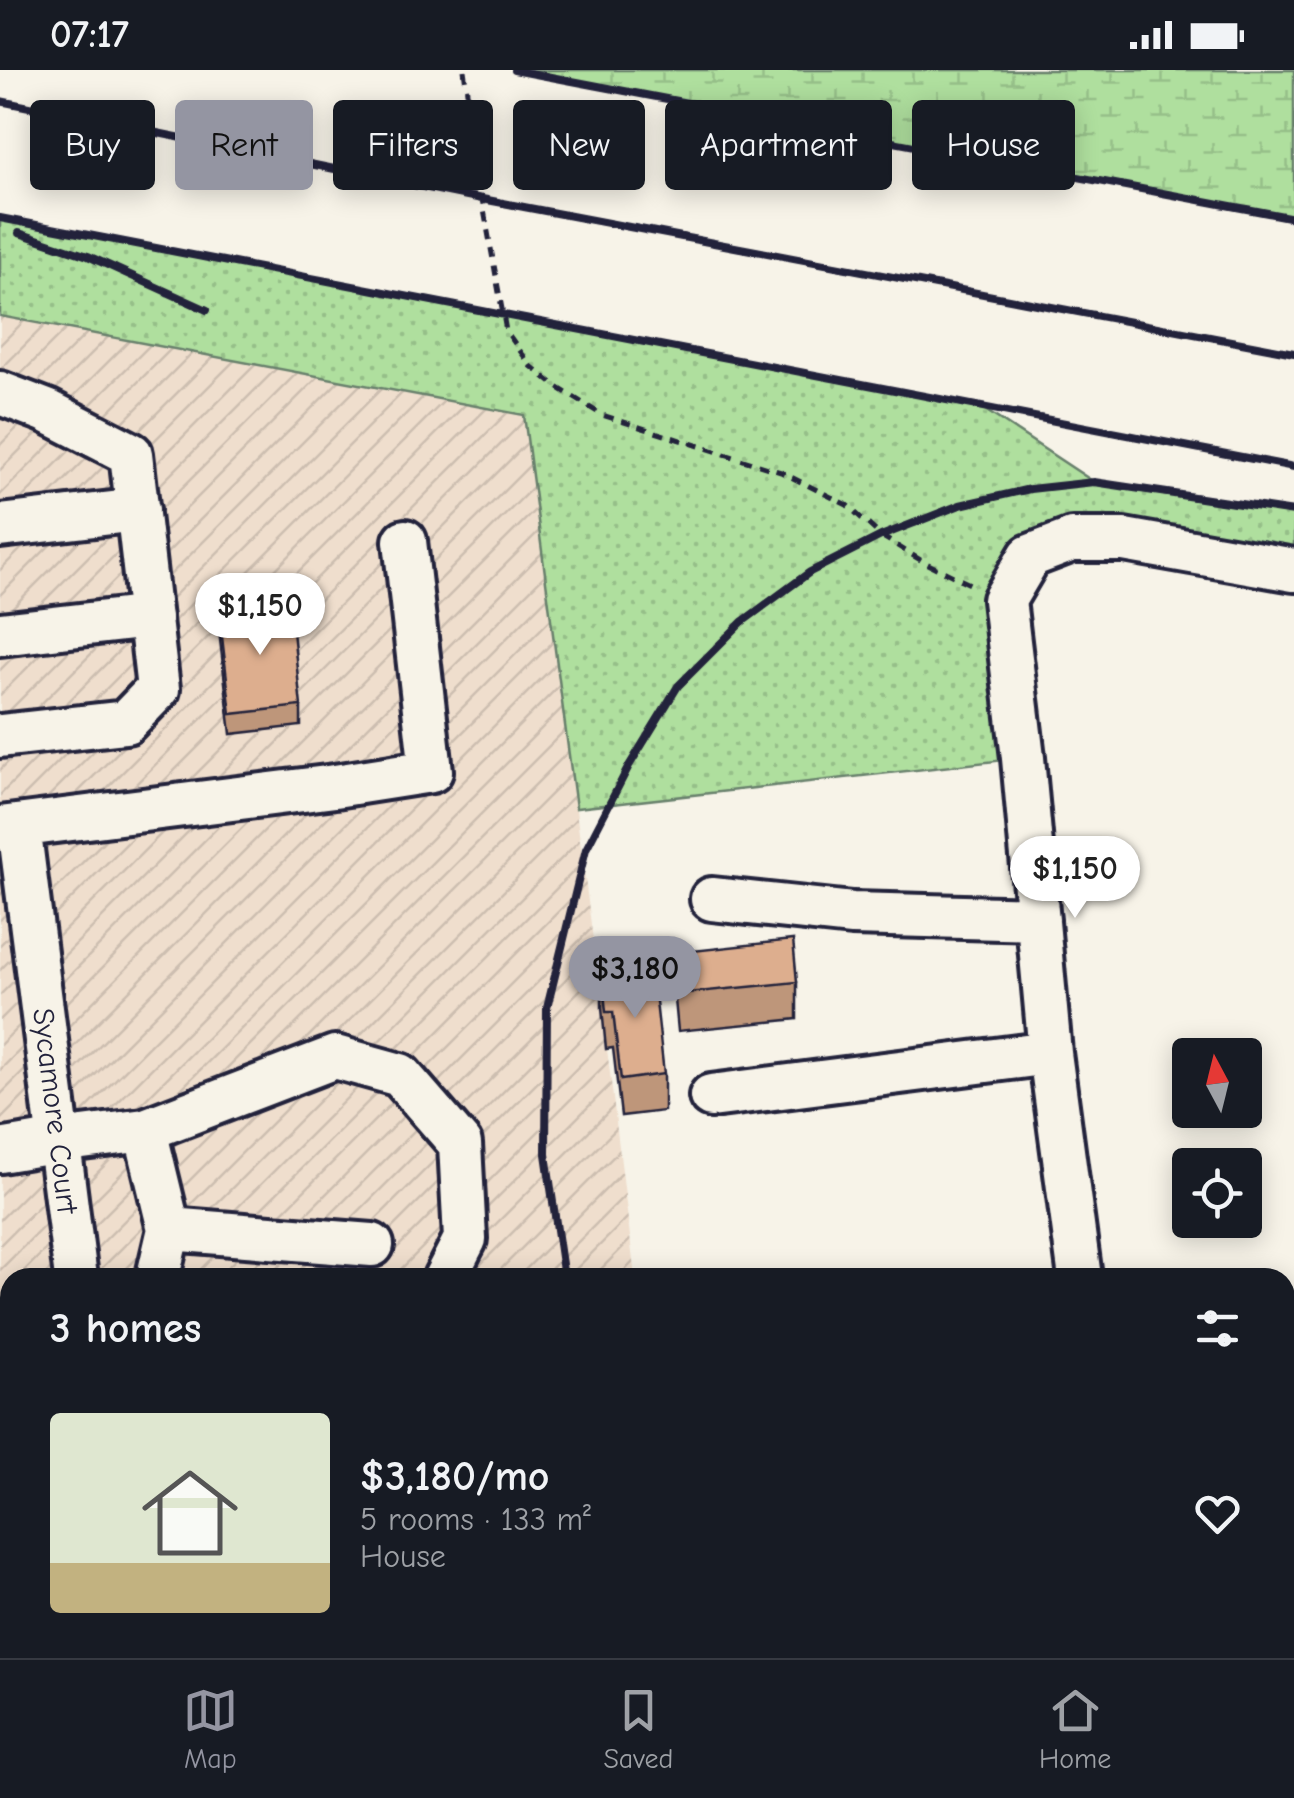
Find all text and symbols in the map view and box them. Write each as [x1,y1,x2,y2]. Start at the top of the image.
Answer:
text: 07:17 [50,13,129,57]
chip: Buy [30,100,155,190]
chip: Rent [175,100,313,190]
chip: Filters [333,100,493,190]
chip: New [513,100,645,190]
chip: Apartment [665,100,892,190]
chip: House [912,100,1075,190]
pin: $1,150 [179,573,341,658]
text: $1,150 [217,587,303,624]
pin: $1,150 [994,836,1156,921]
text: $1,150 [1032,850,1118,887]
pin: $3,180 [554,936,716,1021]
text: $3,180 [591,950,679,987]
street label: Sycamore Court [25,1006,85,1217]
north arrow [1172,1038,1262,1128]
map controls [1172,1038,1262,1238]
button: locate [1172,1148,1262,1238]
icon: filters [1190,1301,1245,1356]
text: 3 homes [50,1304,201,1353]
text: $3,180/mo [360,1452,550,1501]
icon: home [130,1453,250,1573]
icon: heart [1190,1486,1245,1541]
text: 5 rooms · 133 m² [360,1501,591,1538]
text: House [360,1538,446,1575]
tab: Map [183,1683,238,1775]
tab: Saved [603,1683,673,1775]
tab: Home [1039,1683,1111,1775]

